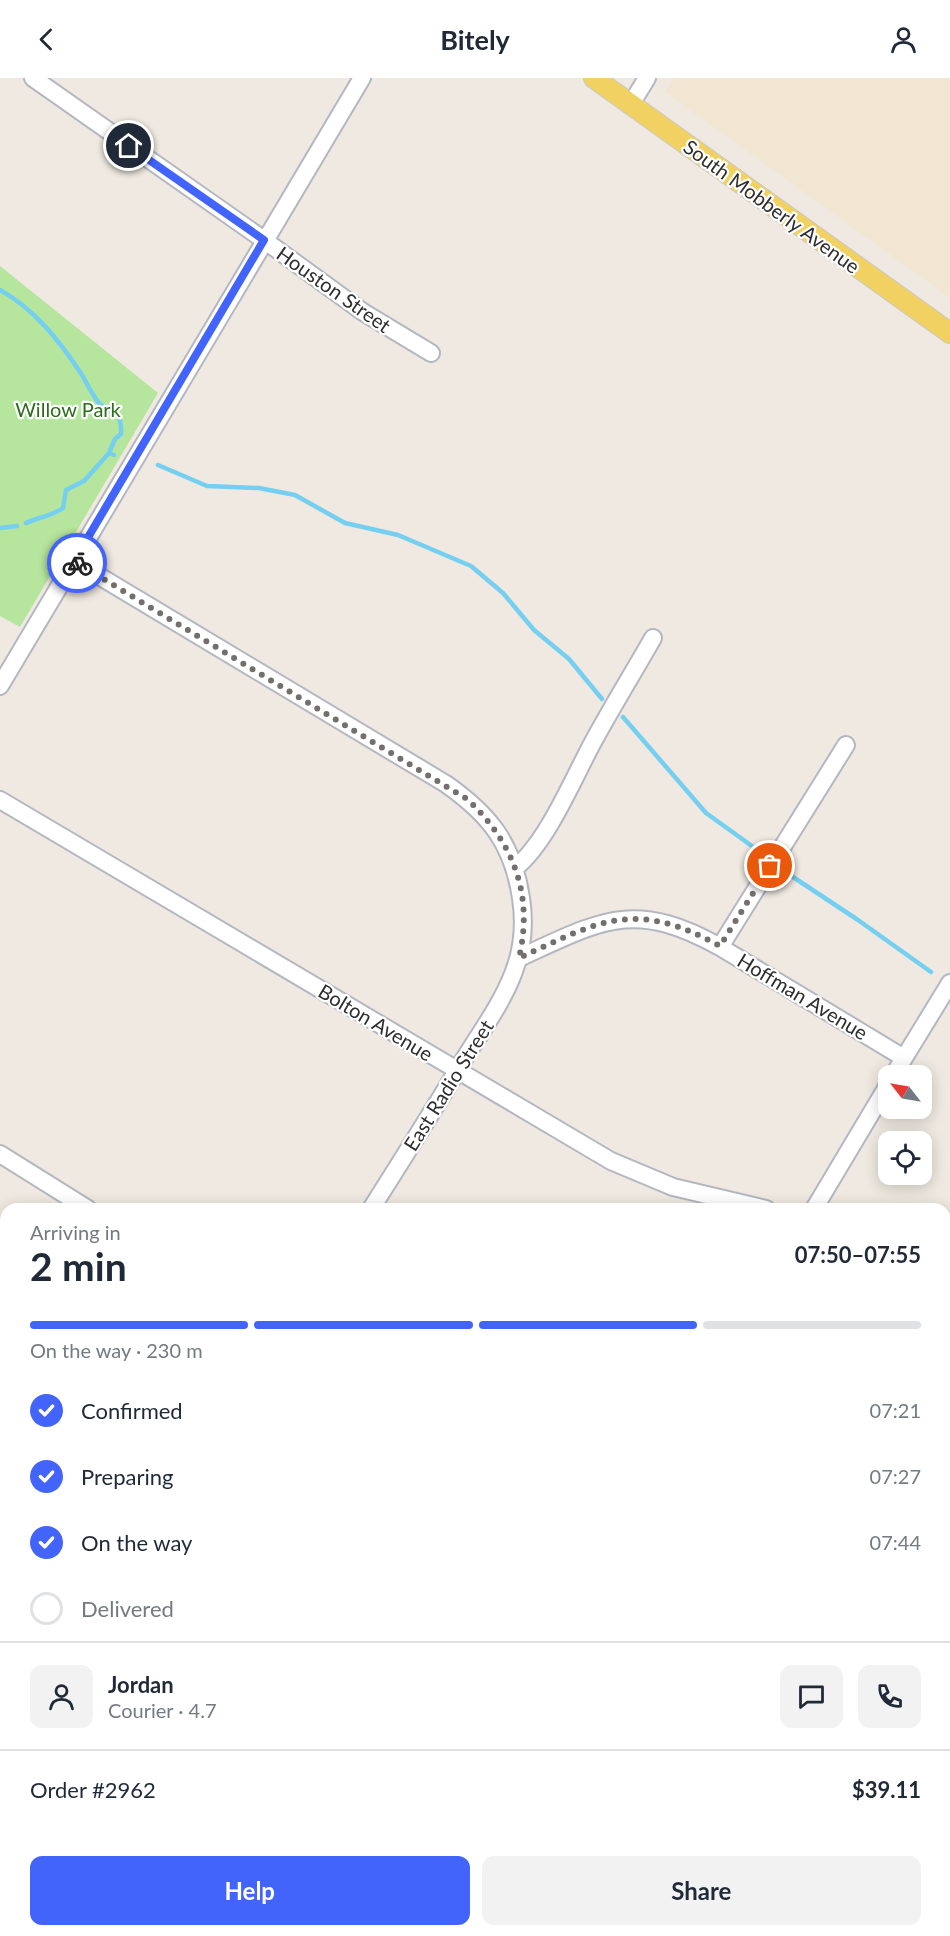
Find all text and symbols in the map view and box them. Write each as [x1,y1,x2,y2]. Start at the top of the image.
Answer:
icon: back [30,23,63,56]
text: Bitely [440,23,510,56]
icon: person [887,23,920,56]
pin [103,120,154,171]
icon: home [112,129,145,162]
street label: South Mobberly Avenue [679,134,865,278]
street label: Houston Street [272,241,396,337]
park label: Willow Park [15,397,122,421]
courier [47,533,107,593]
icon: bike [61,547,94,580]
pin [744,840,795,891]
icon: bag [753,849,786,882]
street label: Hoffman Avenue [734,948,872,1044]
street label: Bolton Avenue [314,978,438,1066]
street label: East Radio Street [398,1015,498,1155]
north arrow [878,1065,932,1119]
map controls [878,1065,932,1185]
button: locate [878,1131,932,1185]
text: Arriving in [30,1220,121,1244]
text: 07:50–07:55 [795,1241,921,1268]
text: 2 min [30,1243,127,1289]
text: On the way · 230 m [30,1338,203,1362]
icon: check [30,1394,63,1427]
text: Confirmed [81,1397,183,1424]
text: 07:21 [870,1398,921,1422]
icon: check [30,1460,63,1493]
text: Preparing [81,1463,173,1490]
text: 07:27 [870,1464,921,1488]
icon: check [30,1526,63,1559]
text: On the way [81,1529,192,1556]
text: 07:44 [870,1530,921,1554]
text: Delivered [81,1595,174,1622]
button: person [30,1665,93,1728]
button: chat [780,1665,843,1728]
button: phone [858,1665,921,1728]
text: Jordan [108,1671,174,1698]
text: Courier · 4.7 [108,1698,217,1722]
text: Order #2962 [30,1776,156,1803]
text: $39.11 [852,1776,921,1803]
button: Help [30,1856,470,1925]
button: Share [482,1856,921,1925]

